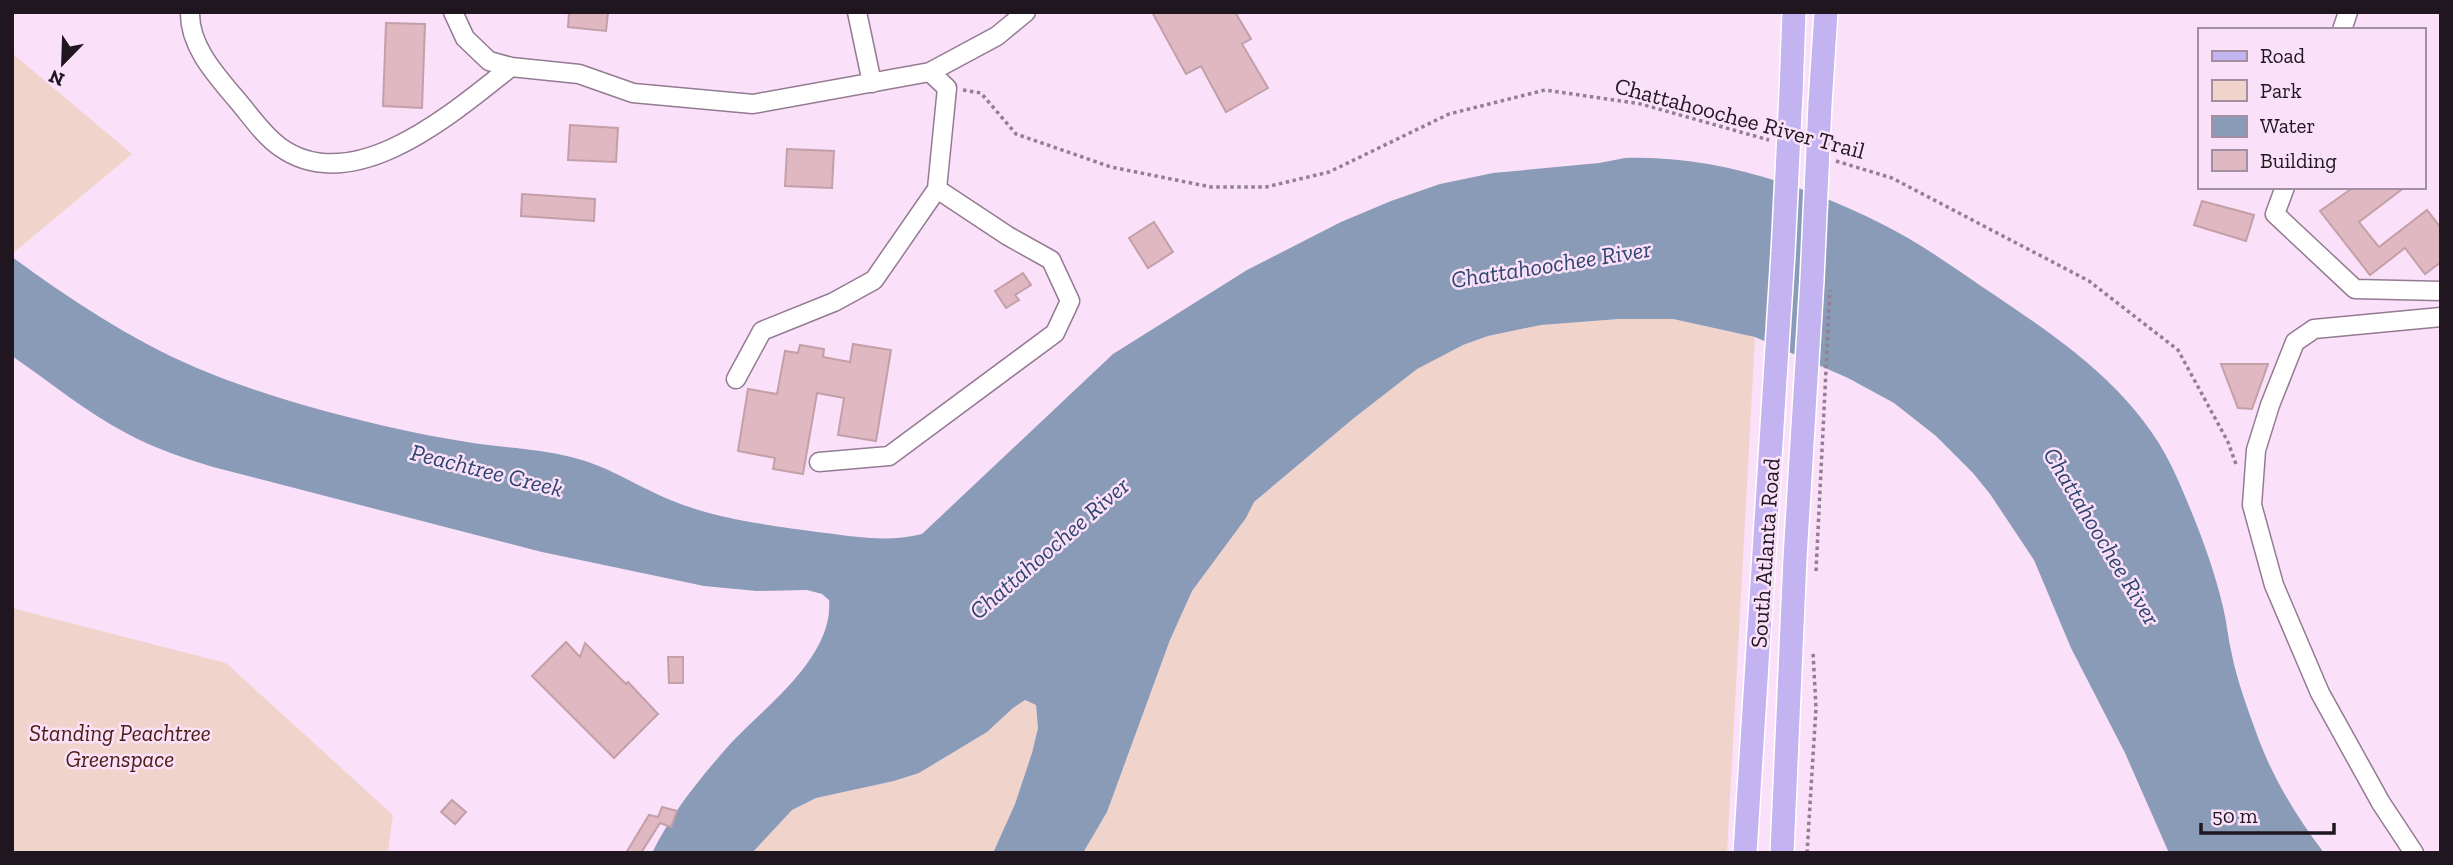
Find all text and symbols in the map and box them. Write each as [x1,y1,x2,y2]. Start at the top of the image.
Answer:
north arrow [28,28,98,98]
legend [2198,28,2425,189]
text: Road [2260,43,2306,68]
text: N [45,65,68,92]
street label: Chattahoochee River Trail [1612,71,1868,165]
text: Park [2260,78,2302,103]
text: Water [2260,113,2315,138]
text: Building [2260,148,2337,173]
water label: Chattahoochee River [1449,234,1654,294]
water label: Peachtree Creek [408,437,566,503]
water label: Chattahoochee River [2037,442,2167,631]
street label: South Atlanta Road [1744,457,1786,649]
water label: Chattahoochee River [963,470,1135,625]
park label: Standing Peachtree Greenspace [29,719,211,773]
scale bar [2201,792,2334,836]
text: 50 m [2212,803,2258,828]

